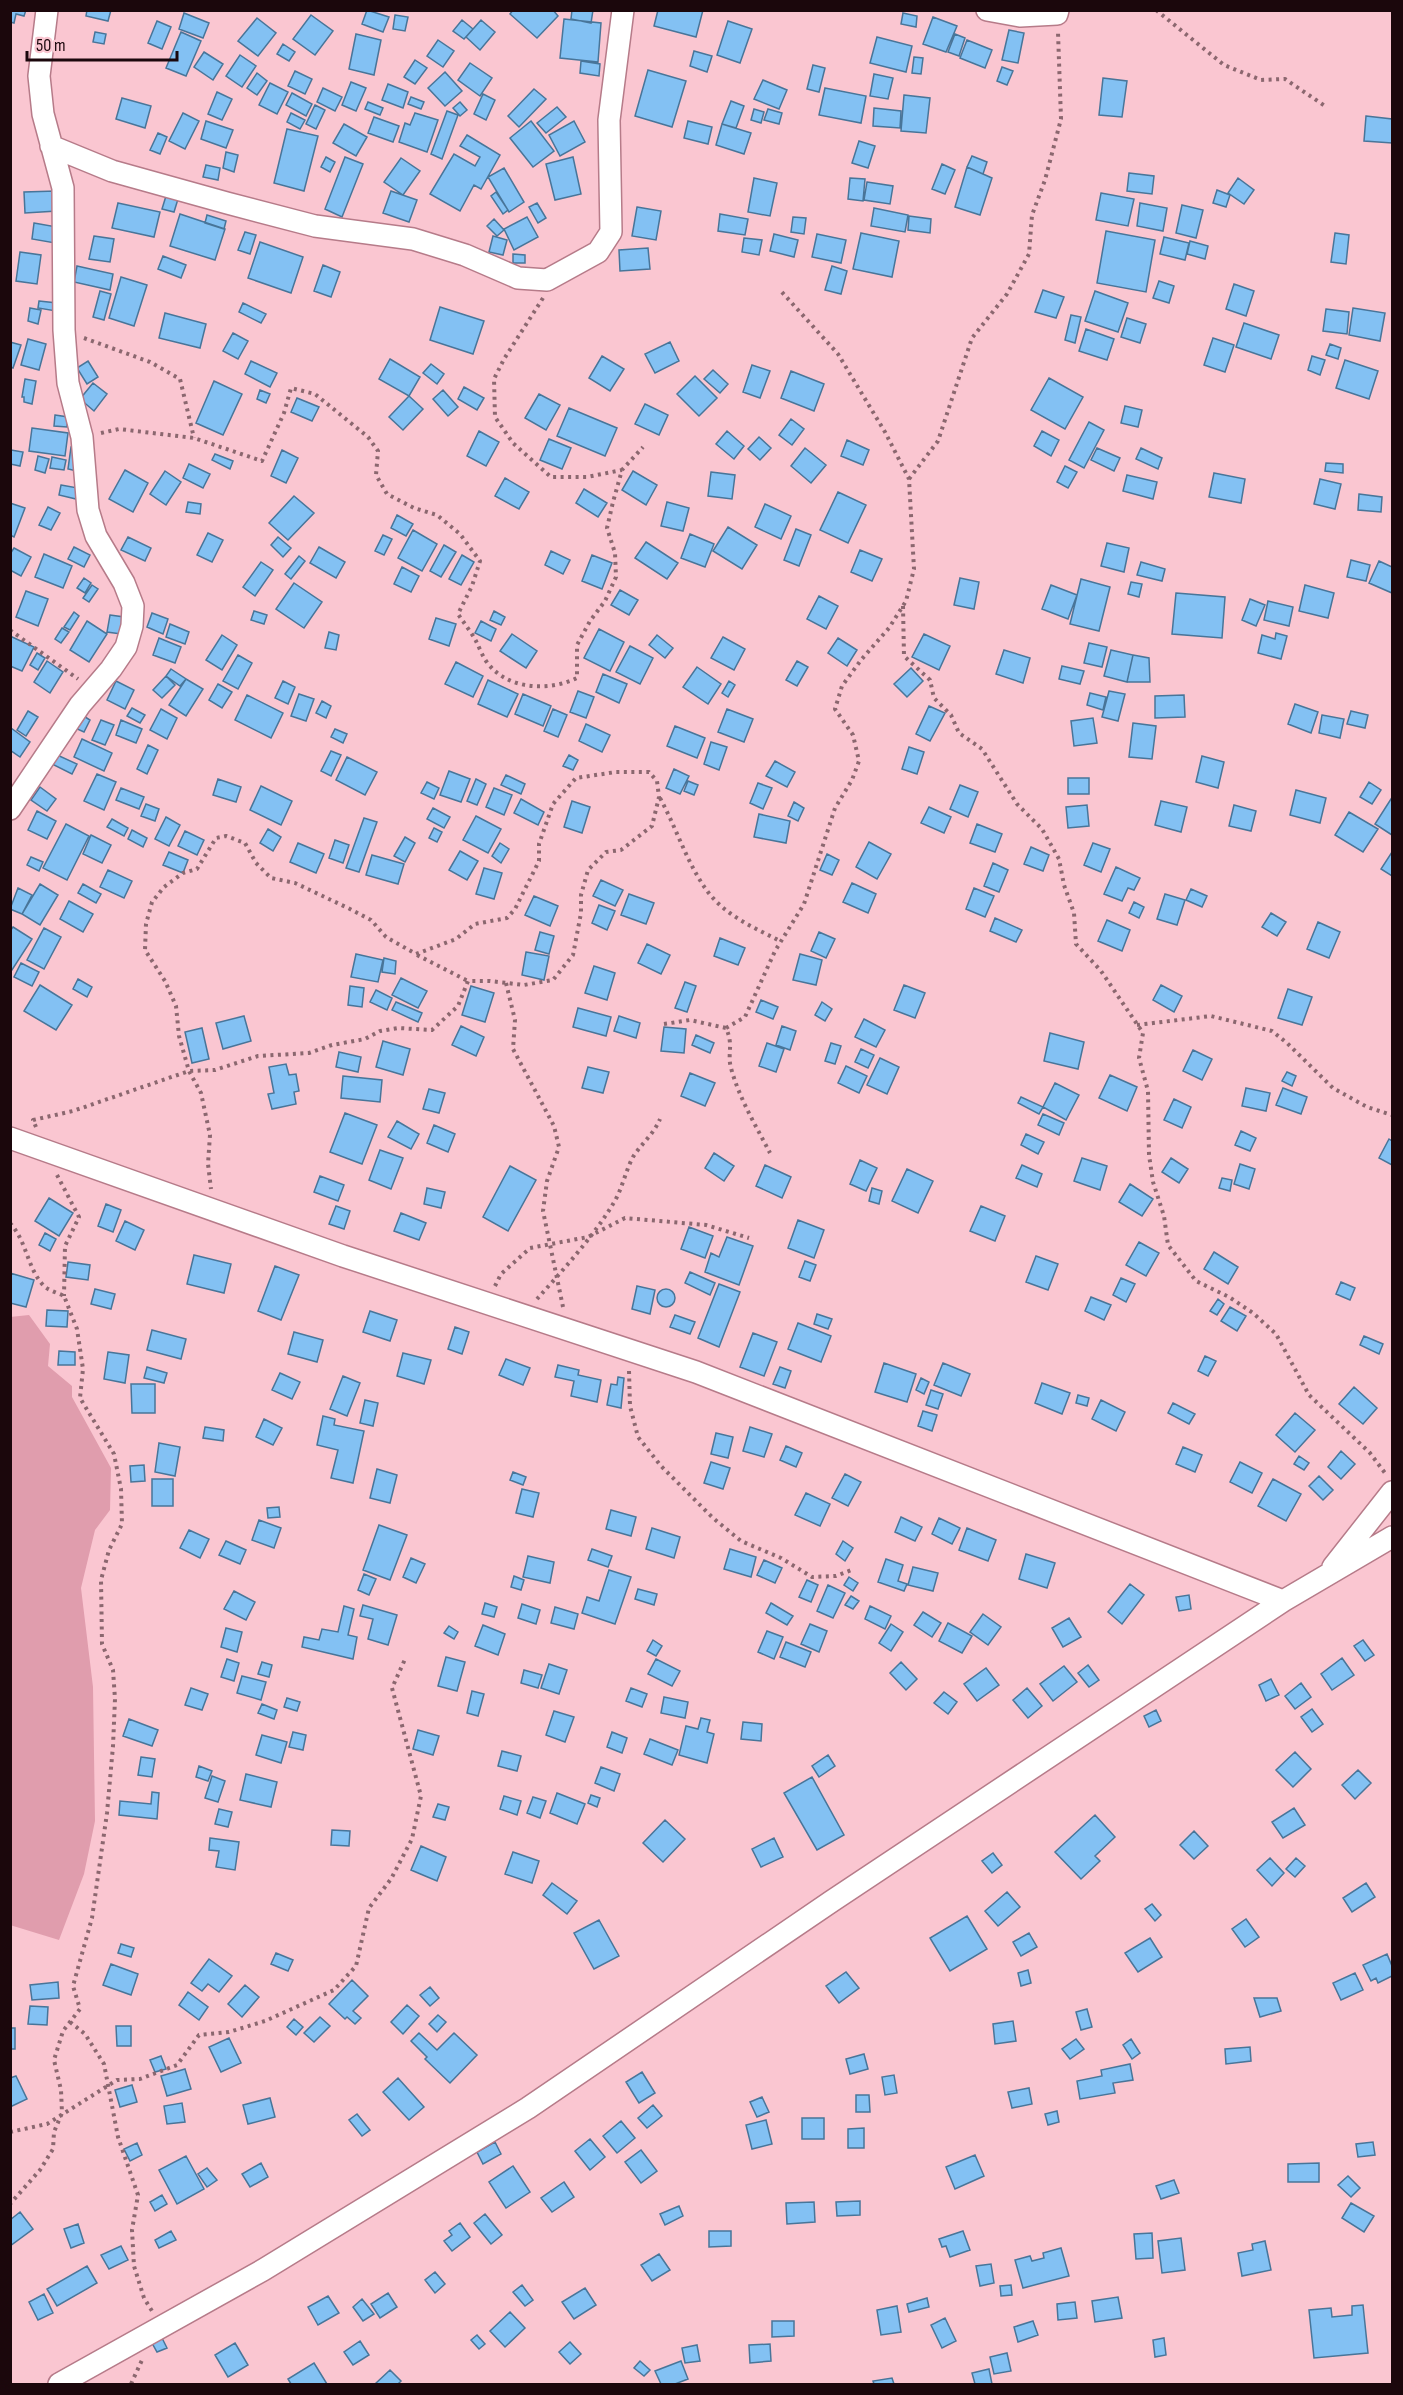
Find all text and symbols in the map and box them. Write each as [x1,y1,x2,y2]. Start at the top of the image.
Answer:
scale bar [27,24,177,62]
text: 50 m [36,35,66,56]

